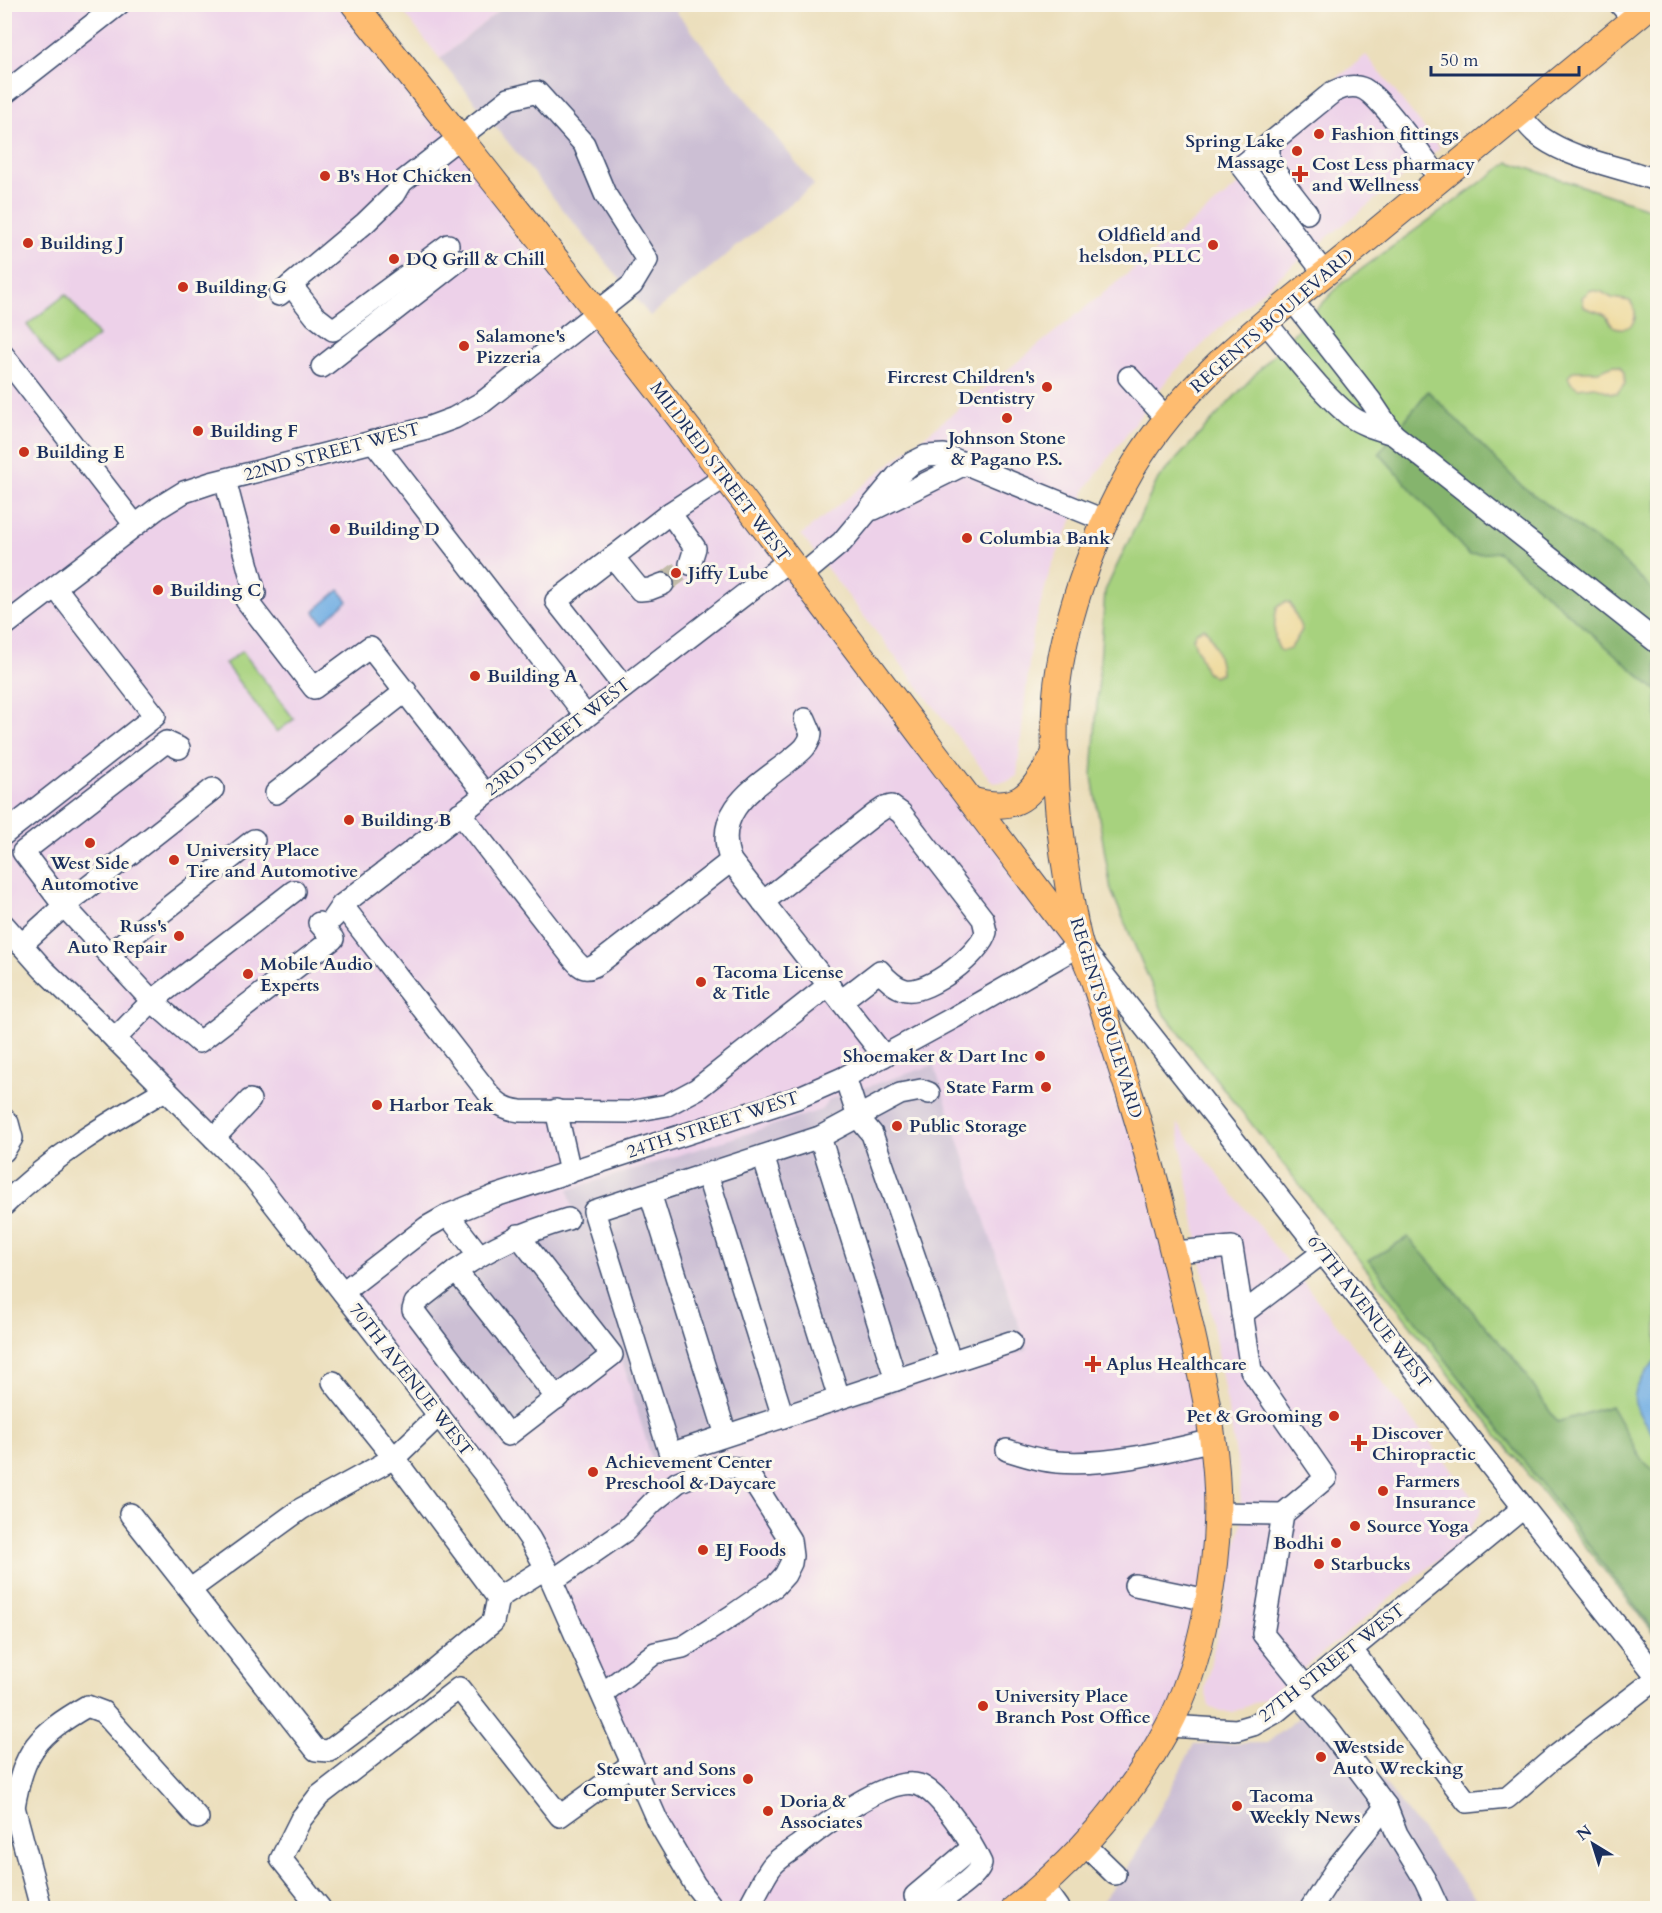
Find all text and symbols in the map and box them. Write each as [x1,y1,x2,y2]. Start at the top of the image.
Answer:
scale bar [1431,39,1580,77]
text: 50 m [1440,48,1479,73]
place label: Fashion fittings [1331,122,1459,147]
marker: Fashion fittings [1312,127,1326,141]
place label: Spring Lake Massage [1185,129,1285,175]
marker: Spring Lake Massage [1290,144,1304,158]
place label: Cost Less pharmacy and Wellness [1312,152,1476,198]
place label: B's Hot Chicken [337,164,472,189]
marker: Cost Less pharmacy and Wellness [1293,167,1307,181]
marker: B's Hot Chicken [318,169,332,183]
place label: Oldfield and helsdon, PLLC [1079,223,1202,269]
place label: Building J [40,231,124,256]
marker: Building J [21,236,35,250]
marker: Oldfield and helsdon, PLLC [1206,238,1220,252]
street label: REGENTS BOULEVARD [1185,243,1359,399]
place label: DQ Grill & Chill [406,247,545,272]
marker: DQ Grill & Chill [387,252,401,266]
place label: Building G [195,275,287,300]
marker: Building G [176,280,190,294]
place label: Salamone's Pizzeria [476,324,566,370]
marker: Salamone's Pizzeria [457,339,471,353]
place label: Fircrest Children's Dentistry [887,365,1036,411]
street label: MILDRED STREET WEST [644,377,796,567]
marker: Fircrest Children's Dentistry [1040,380,1054,394]
marker: Johnson Stone & Pagano P.S. [1000,411,1014,425]
street label: 22ND STREET WEST [241,416,423,488]
place label: Building F [210,419,298,444]
marker: Building F [191,424,205,438]
place label: Johnson Stone & Pagano P.S. [945,426,1066,472]
place label: Building E [36,440,125,465]
marker: Building E [17,445,31,459]
place label: Building D [347,517,440,542]
marker: Building D [328,522,342,536]
place label: Columbia Bank [979,526,1111,551]
marker: Columbia Bank [960,531,974,545]
place label: Jiffy Lube [685,561,769,586]
marker: Jiffy Lube [669,566,683,580]
place label: Building C [170,578,261,603]
marker: Building C [151,583,165,597]
place label: Building A [487,664,578,689]
marker: Building A [468,669,482,683]
street label: 23RD STREET WEST [480,672,636,802]
place label: Building B [361,808,451,833]
marker: Building B [342,813,356,827]
marker: West Side Automotive [83,836,97,850]
place label: University Place Tire and Automotive [186,838,358,884]
place label: West Side Automotive [41,851,139,897]
marker: University Place Tire and Automotive [167,853,181,867]
place label: Russ's Auto Repair [67,914,168,960]
street label: REGENTS BOULEVARD [1063,914,1149,1122]
marker: Russ's Auto Repair [172,929,186,943]
place label: Mobile Audio Experts [260,952,373,998]
place label: Tacoma License & Title [713,960,844,1006]
marker: Mobile Audio Experts [241,967,255,981]
marker: Tacoma License & Title [694,975,708,989]
place label: Shoemaker & Dart Inc [843,1044,1028,1069]
marker: Shoemaker & Dart Inc [1033,1049,1047,1063]
place label: State Farm [946,1075,1034,1100]
marker: State Farm [1039,1080,1053,1094]
street label: 24TH STREET WEST [624,1085,802,1165]
place label: Harbor Teak [389,1093,494,1118]
marker: Harbor Teak [370,1098,384,1112]
place label: Public Storage [909,1114,1027,1139]
marker: Public Storage [890,1119,904,1133]
street label: 67TH AVENUE WEST [1301,1230,1437,1394]
street label: 70TH AVENUE WEST [343,1298,479,1462]
place label: Aplus Healthcare [1106,1352,1247,1377]
marker: Aplus Healthcare [1084,1355,1102,1373]
place label: Pet & Grooming [1186,1404,1322,1429]
marker: Pet & Grooming [1327,1409,1341,1423]
place label: Discover Chiropractic [1372,1421,1476,1467]
marker: Discover Chiropractic [1350,1434,1368,1452]
place label: Achievement Center Preschool & Daycare [605,1450,777,1496]
marker: Achievement Center Preschool & Daycare [586,1465,600,1479]
place label: Farmers Insurance [1395,1469,1476,1515]
marker: Farmers Insurance [1376,1484,1390,1498]
place label: Source Yoga [1367,1514,1469,1539]
marker: Source Yoga [1348,1519,1362,1533]
place label: Bodhi [1273,1531,1324,1556]
marker: Bodhi [1329,1536,1343,1550]
place label: EJ Foods [715,1538,786,1563]
marker: EJ Foods [696,1543,710,1557]
place label: Starbucks [1331,1552,1411,1577]
marker: Starbucks [1312,1557,1326,1571]
street label: 27TH STREET WEST [1254,1598,1410,1728]
place label: University Place Branch Post Office [995,1684,1151,1730]
marker: University Place Branch Post Office [976,1699,990,1713]
place label: Westside Auto Wrecking [1332,1735,1463,1781]
marker: Westside Auto Wrecking [1314,1750,1328,1764]
place label: Stewart and Sons Computer Services [583,1757,736,1803]
marker: Stewart and Sons Computer Services [741,1772,755,1786]
place label: Tacoma Weekly News [1248,1784,1361,1830]
place label: Doria & Associates [780,1789,863,1835]
marker: Tacoma Weekly News [1230,1799,1244,1813]
marker: Doria & Associates [761,1804,775,1818]
north arrow [1563,1814,1623,1874]
text: N [1572,1820,1597,1846]

